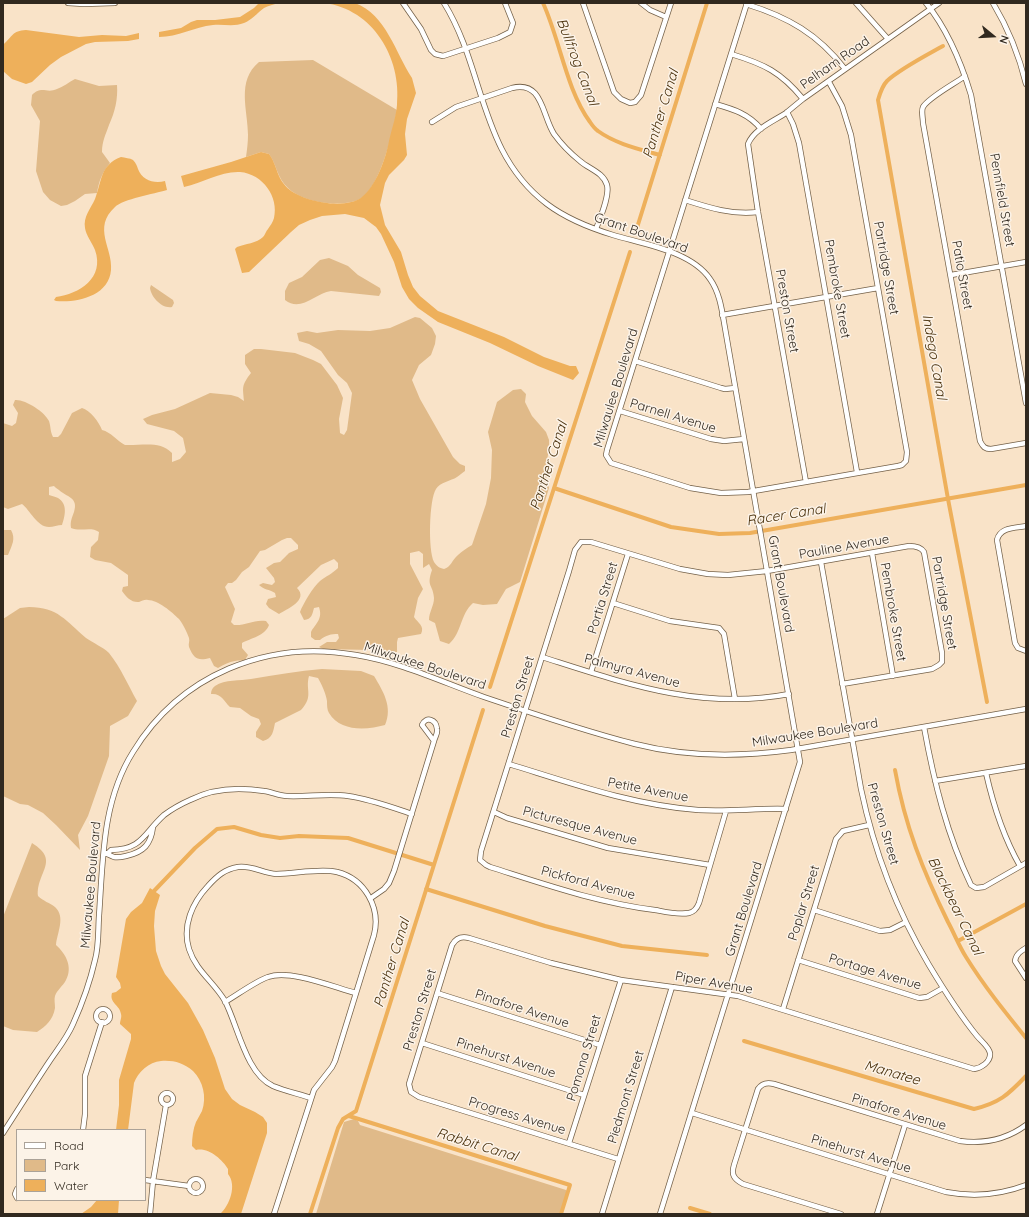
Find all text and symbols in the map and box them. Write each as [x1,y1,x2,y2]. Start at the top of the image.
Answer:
water label: Bullfrog Canal [553,16,601,108]
north arrow [973,16,1013,56]
street label: Pelham Road [797,33,873,93]
text: N [997,34,1012,46]
water label: Panther Canal [640,68,682,160]
street label: Pennfield Street [986,152,1018,248]
street label: Grant Boulevard [592,210,690,256]
street label: Partridge Street [870,220,902,316]
street label: Pembroke Street [821,238,853,340]
street label: Patio Street [948,239,976,311]
street label: Preston Street [772,268,802,354]
water label: Indego Canal [918,313,950,401]
street label: Milwaulee Boulevard [590,327,642,449]
street label: Parnell Avenue [628,395,718,437]
water label: Panther Canal [527,420,571,512]
water label: Racer Canal [745,500,827,530]
street label: Pauline Avenue [798,531,890,563]
street label: Grant Boulevard [765,534,797,634]
street label: Partridge Street [928,555,960,651]
street label: Portia Street [585,560,621,636]
street label: Pembroke Street [877,561,909,663]
street label: Milwaukee Boulevard [362,639,488,693]
street label: Palmyra Avenue [582,651,682,691]
street label: Preston Street [498,654,538,740]
street label: Milwaukee Boulevard [751,715,879,751]
street label: Petite Avenue [606,775,690,805]
street label: Preston Street [864,781,902,867]
street label: Picturesque Avenue [521,803,639,849]
street label: Milwaukee Boulevard [78,821,104,949]
water label: Blackbear Canal [924,854,986,958]
street label: Grant Boulevard [722,860,766,958]
street label: Pickford Avenue [539,863,637,903]
street label: Poplar Street [785,863,823,943]
water label: Panther Canal [371,917,413,1009]
street label: Portage Avenue [827,951,923,993]
street label: Preston Street [400,967,440,1053]
street label: Piper Avenue [674,968,754,998]
street label: Pinafore Avenue [473,986,571,1032]
street label: Pomona Street [563,1013,605,1103]
street label: Pinehurst Avenue [454,1035,558,1081]
street label: Piedmont Street [604,1049,648,1145]
water label: Manatee [862,1057,922,1089]
street label: Pinafore Avenue [850,1090,948,1134]
street label: Progress Avenue [467,1094,567,1138]
water label: Rabbit Canal [434,1125,520,1165]
legend [16,1129,146,1201]
street label: Pinehurst Avenue [809,1131,913,1177]
text: Road [54,1138,84,1153]
text: Park [54,1158,79,1173]
text: Water [54,1178,88,1193]

